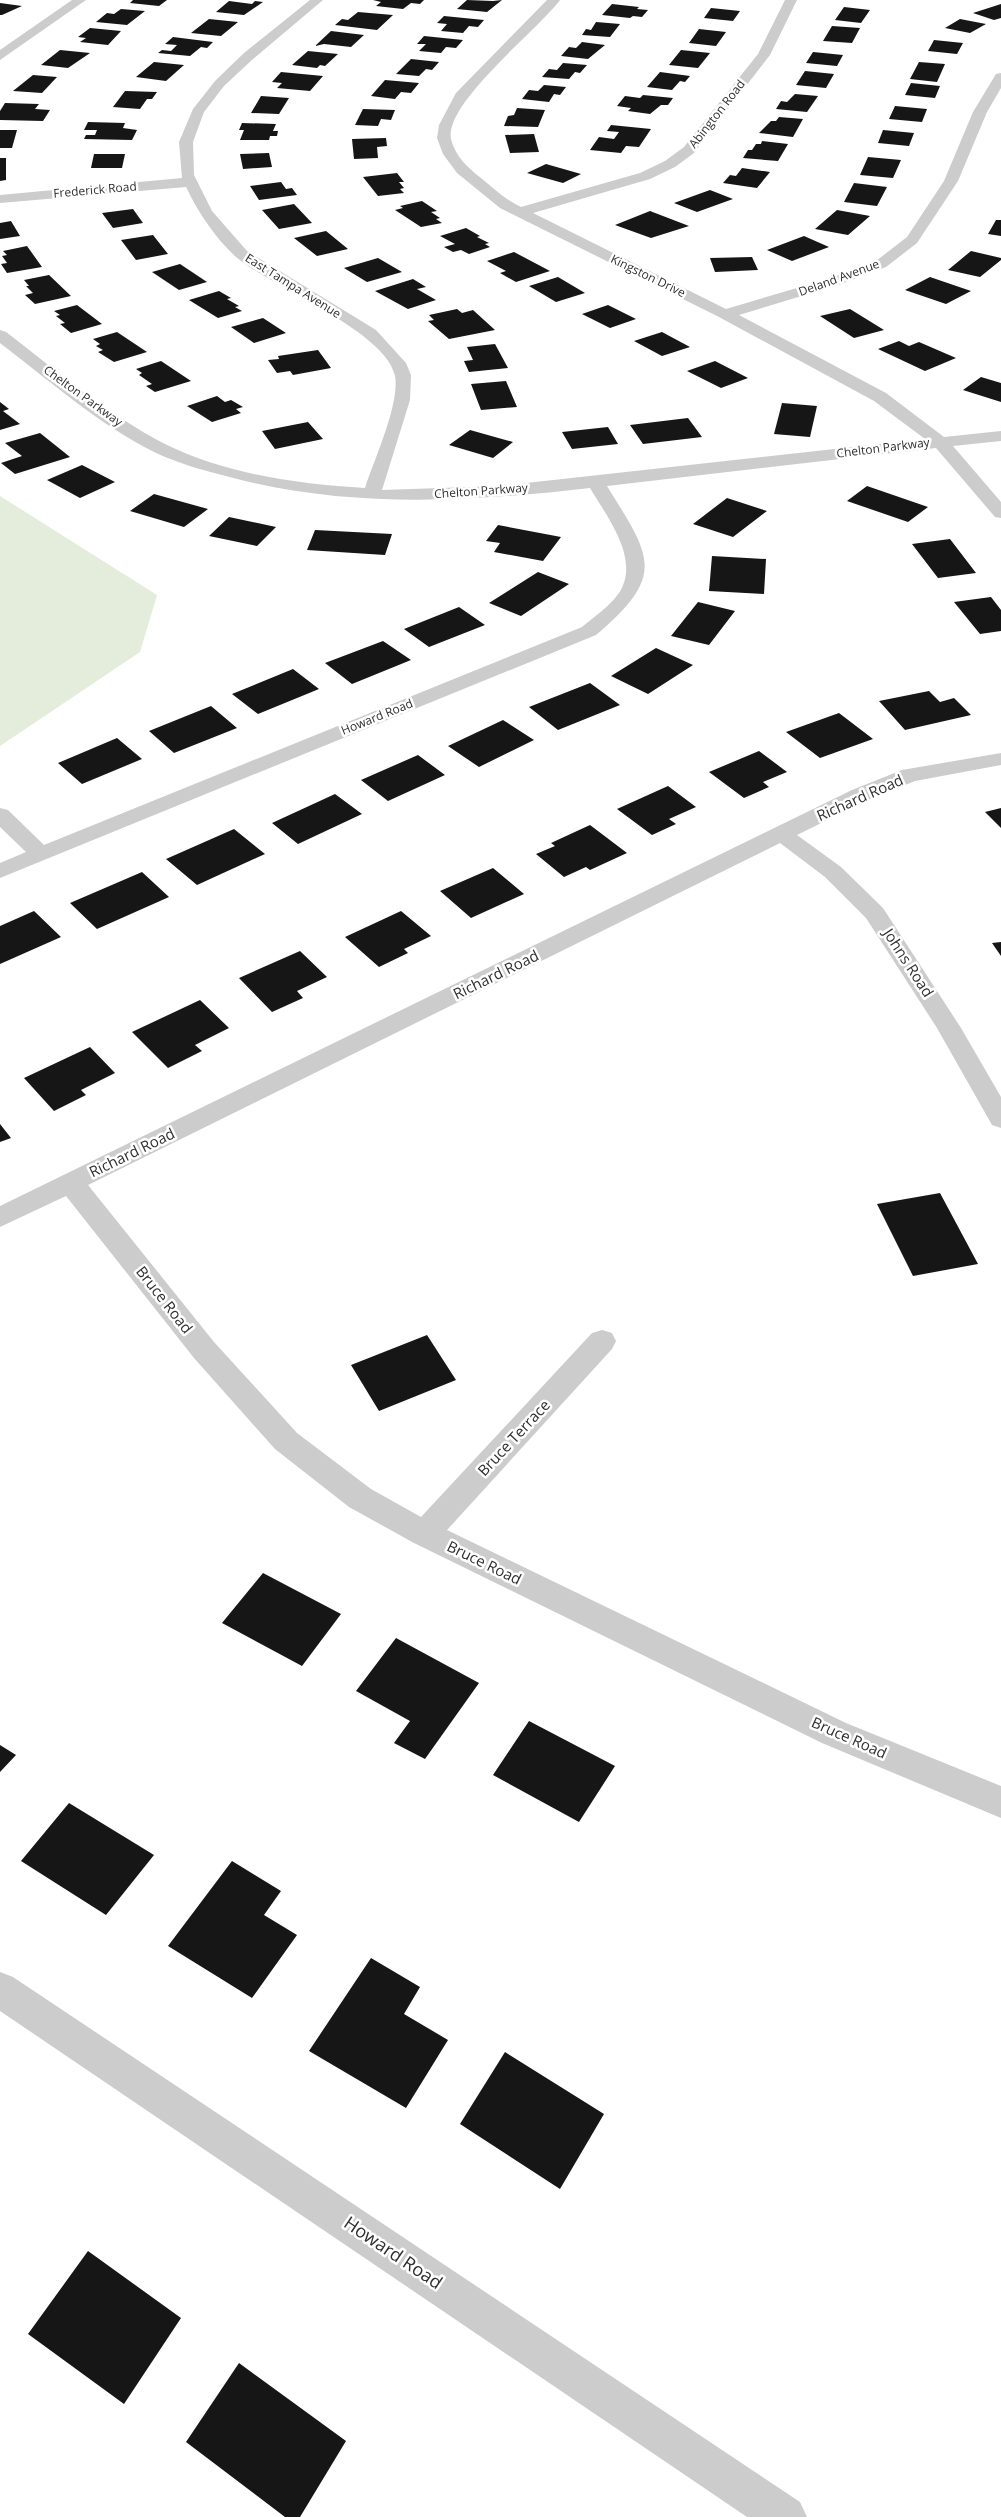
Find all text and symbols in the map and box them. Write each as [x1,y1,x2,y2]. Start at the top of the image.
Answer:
street label: Abington Road [685,76,749,151]
street label: Frederick Road [53,177,137,202]
street label: East Tampa Avenue [242,249,345,322]
street label: Kingston Drive [608,250,689,301]
street label: Deland Avenue [796,255,882,300]
street label: Chelton Parkway [40,361,127,431]
street label: Chelton Parkway [835,433,931,462]
street label: Chelton Parkway [434,479,529,502]
street label: Howard Road [338,694,415,739]
street label: Richard Road [813,769,906,825]
street label: Johns Road [878,922,939,1001]
street label: Richard Road [449,945,542,1003]
street label: Richard Road [85,1123,178,1181]
street label: Bruce Road [132,1262,197,1337]
street label: Bruce Terrace [473,1395,554,1480]
street label: Bruce Road [444,1536,525,1589]
street label: Bruce Road [809,1712,890,1763]
street label: Howard Road [340,2210,448,2294]

